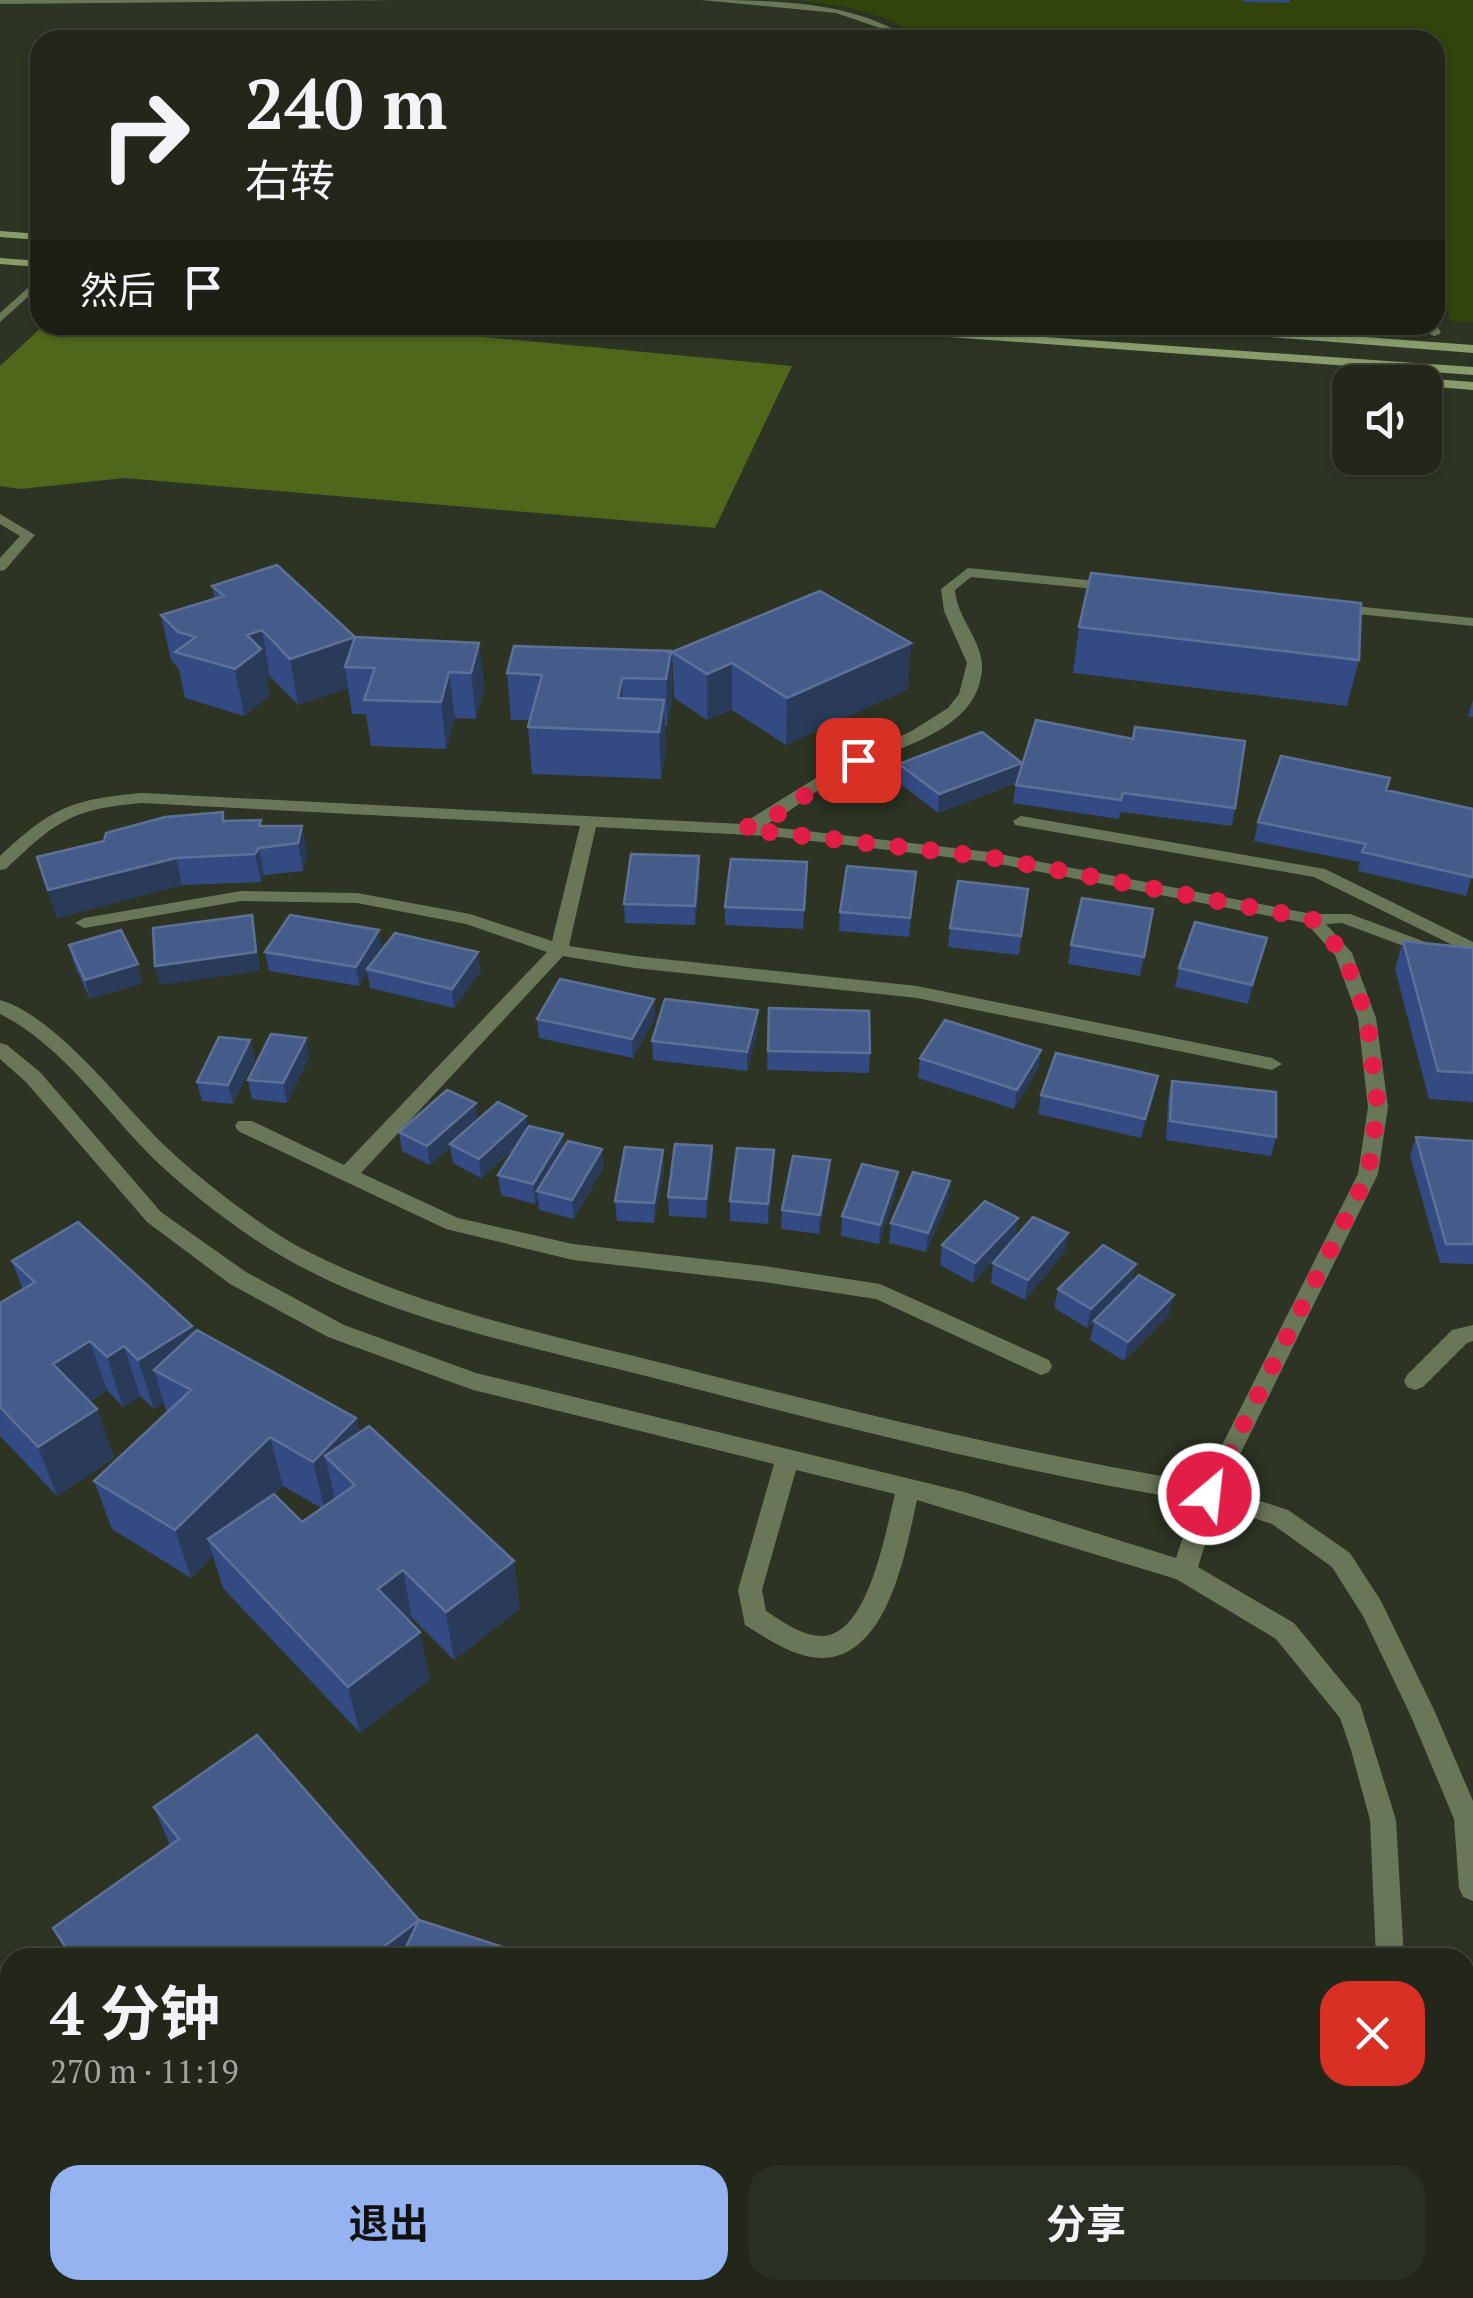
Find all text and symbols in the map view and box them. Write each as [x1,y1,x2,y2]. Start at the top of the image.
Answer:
text: 240 m [245,56,447,149]
icon: right [80,70,210,200]
text: 右转 [245,150,335,210]
icon: arrive [176,260,231,315]
text: 然后 [80,265,156,315]
map controls [1332,365,1442,475]
button: sound [1332,365,1442,475]
pin [816,718,901,803]
icon: arrive [831,733,886,788]
position arrow [1157,1442,1261,1546]
text: 4 分钟 [50,1973,220,2052]
button: close [1320,1981,1425,2086]
text: 270 m · 11:19 [50,2050,238,2092]
button: 退出 [50,2165,728,2280]
button: 分享 [748,2165,1425,2280]

